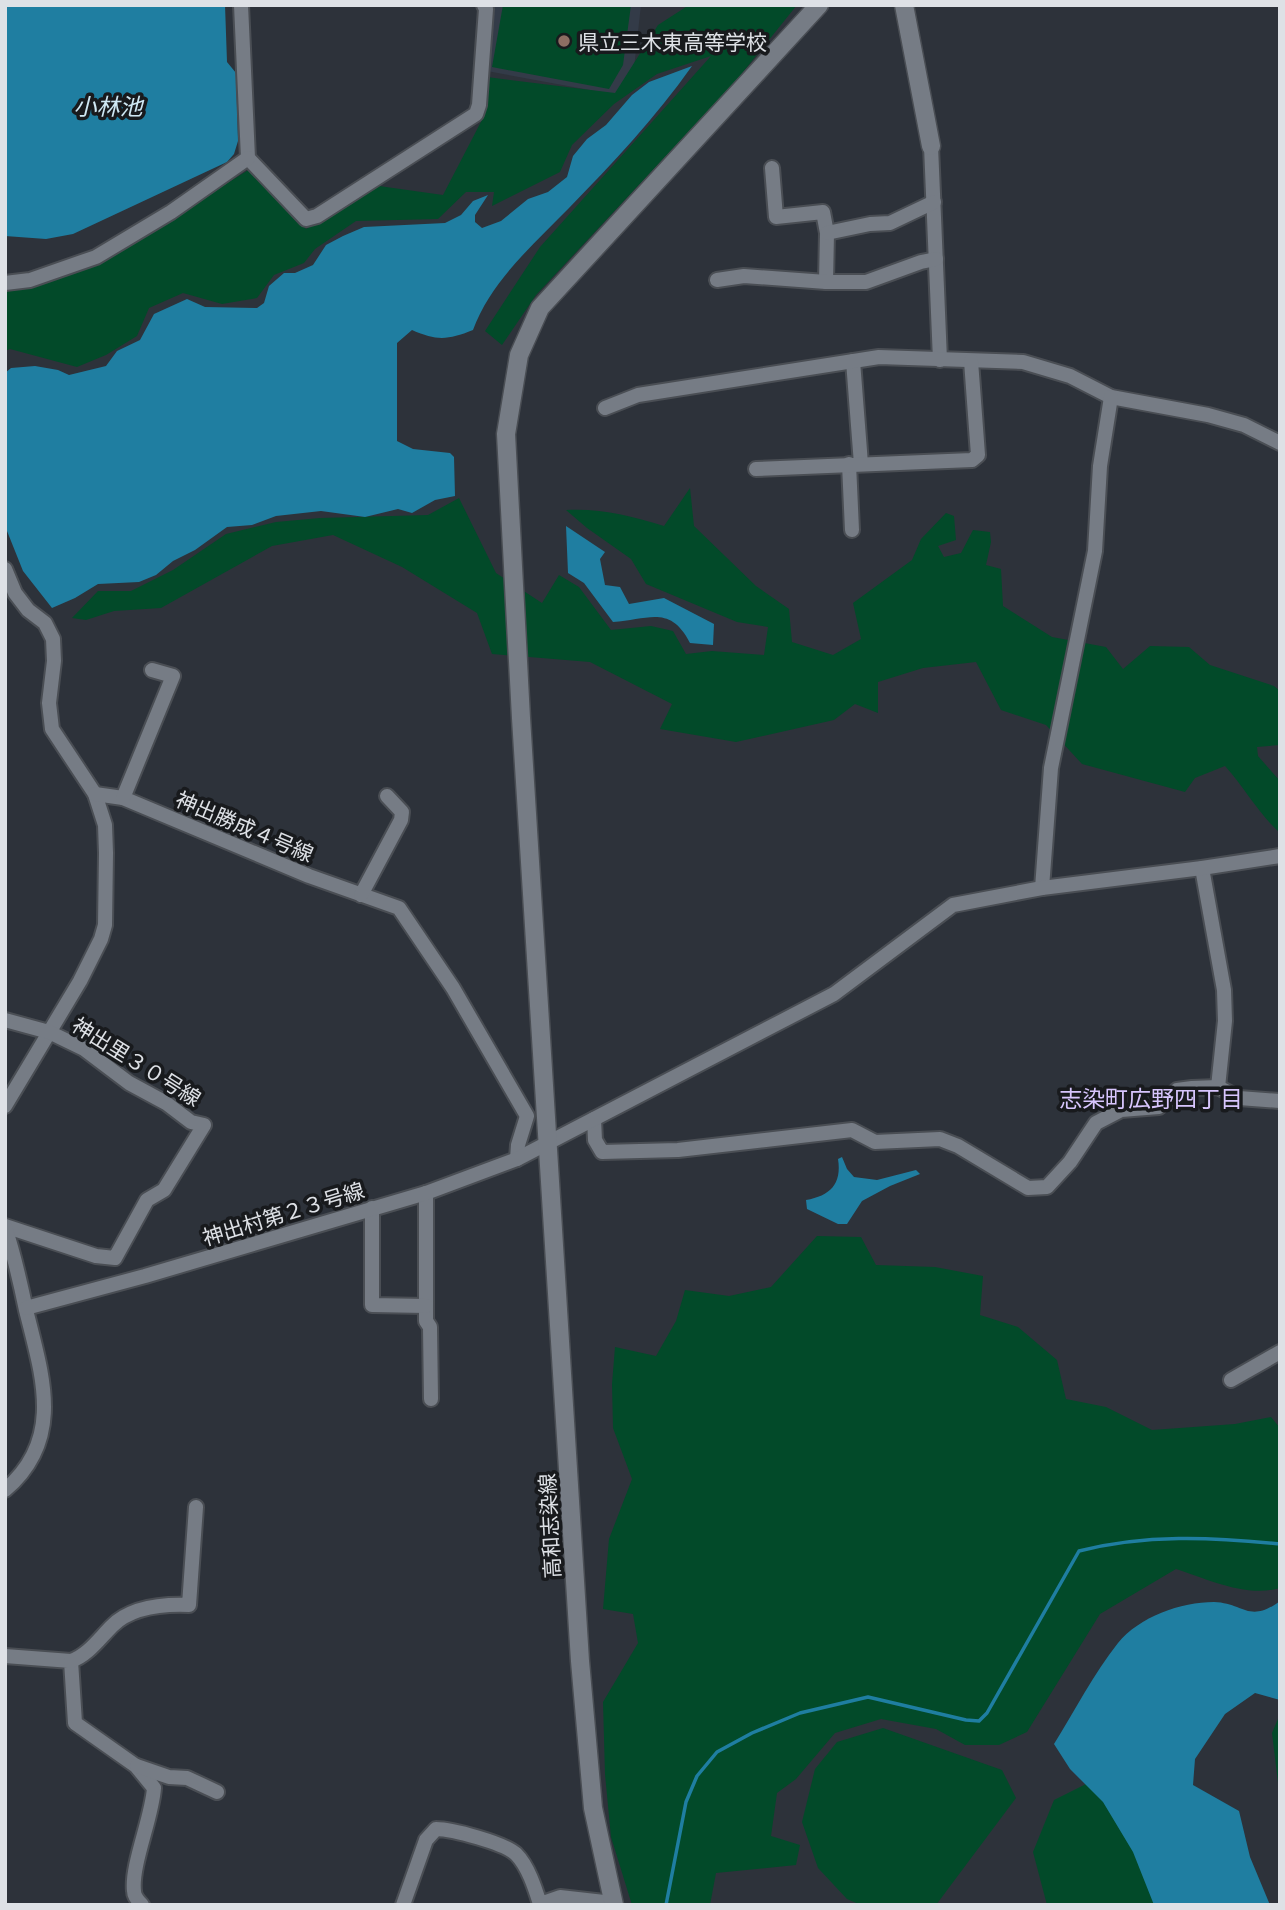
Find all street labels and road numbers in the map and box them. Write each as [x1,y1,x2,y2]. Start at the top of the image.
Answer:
street label: 神出勝成４号線 [172,786,318,866]
street label: 神出里３０号線 [68,1011,206,1111]
street label: 神出村第２３号線 [199,1176,367,1250]
street label: 高和志染線 [534,1473,564,1579]

